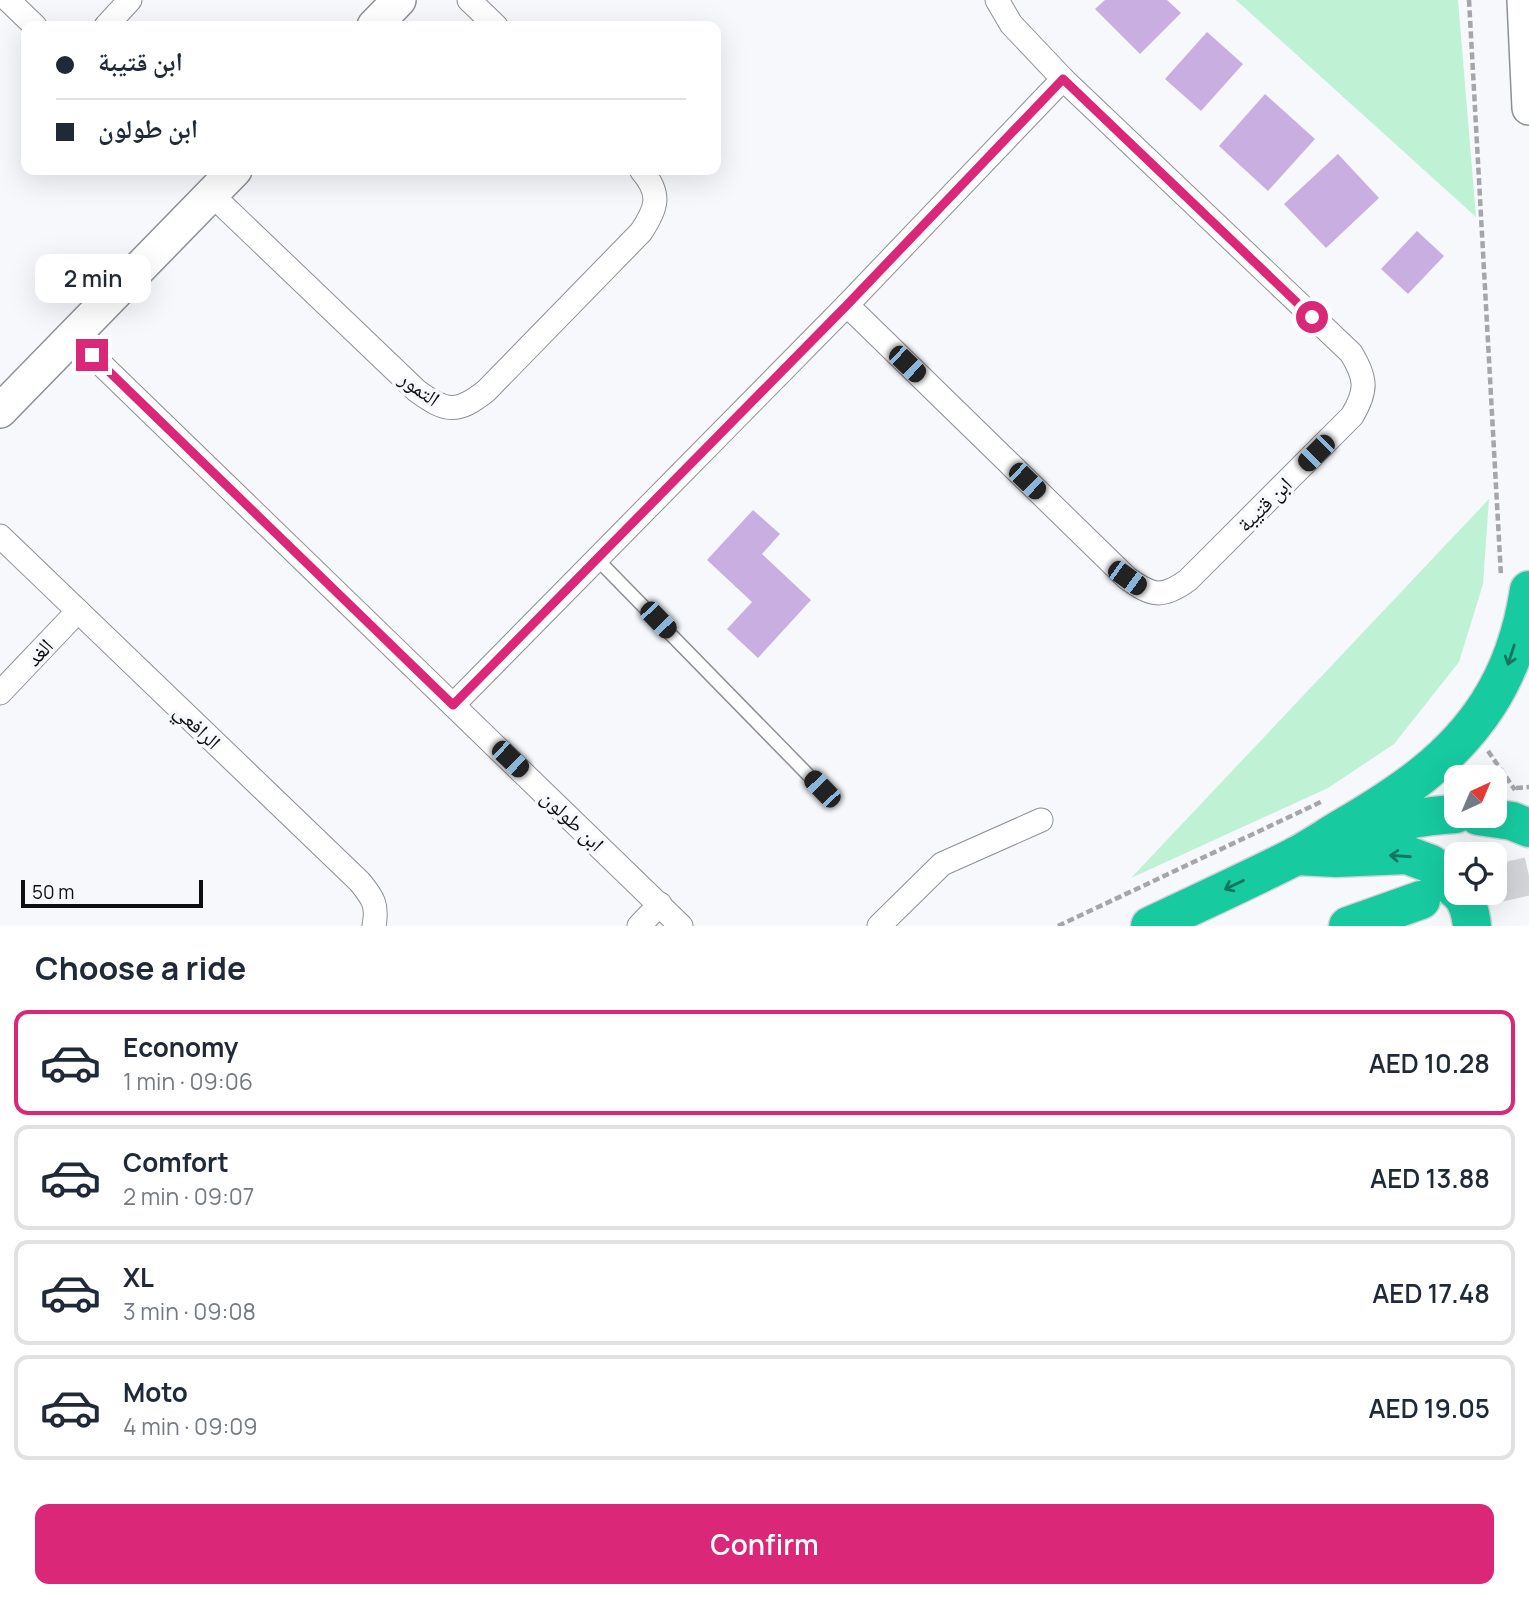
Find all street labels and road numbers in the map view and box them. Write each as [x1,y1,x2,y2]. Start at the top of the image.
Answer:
street label: التمور [393,363,446,412]
street label: ابن قتيبة [1230,470,1298,538]
street label: الغد [19,632,59,672]
street label: الرافعي [166,697,227,758]
street label: ابن طولون [535,783,611,857]

